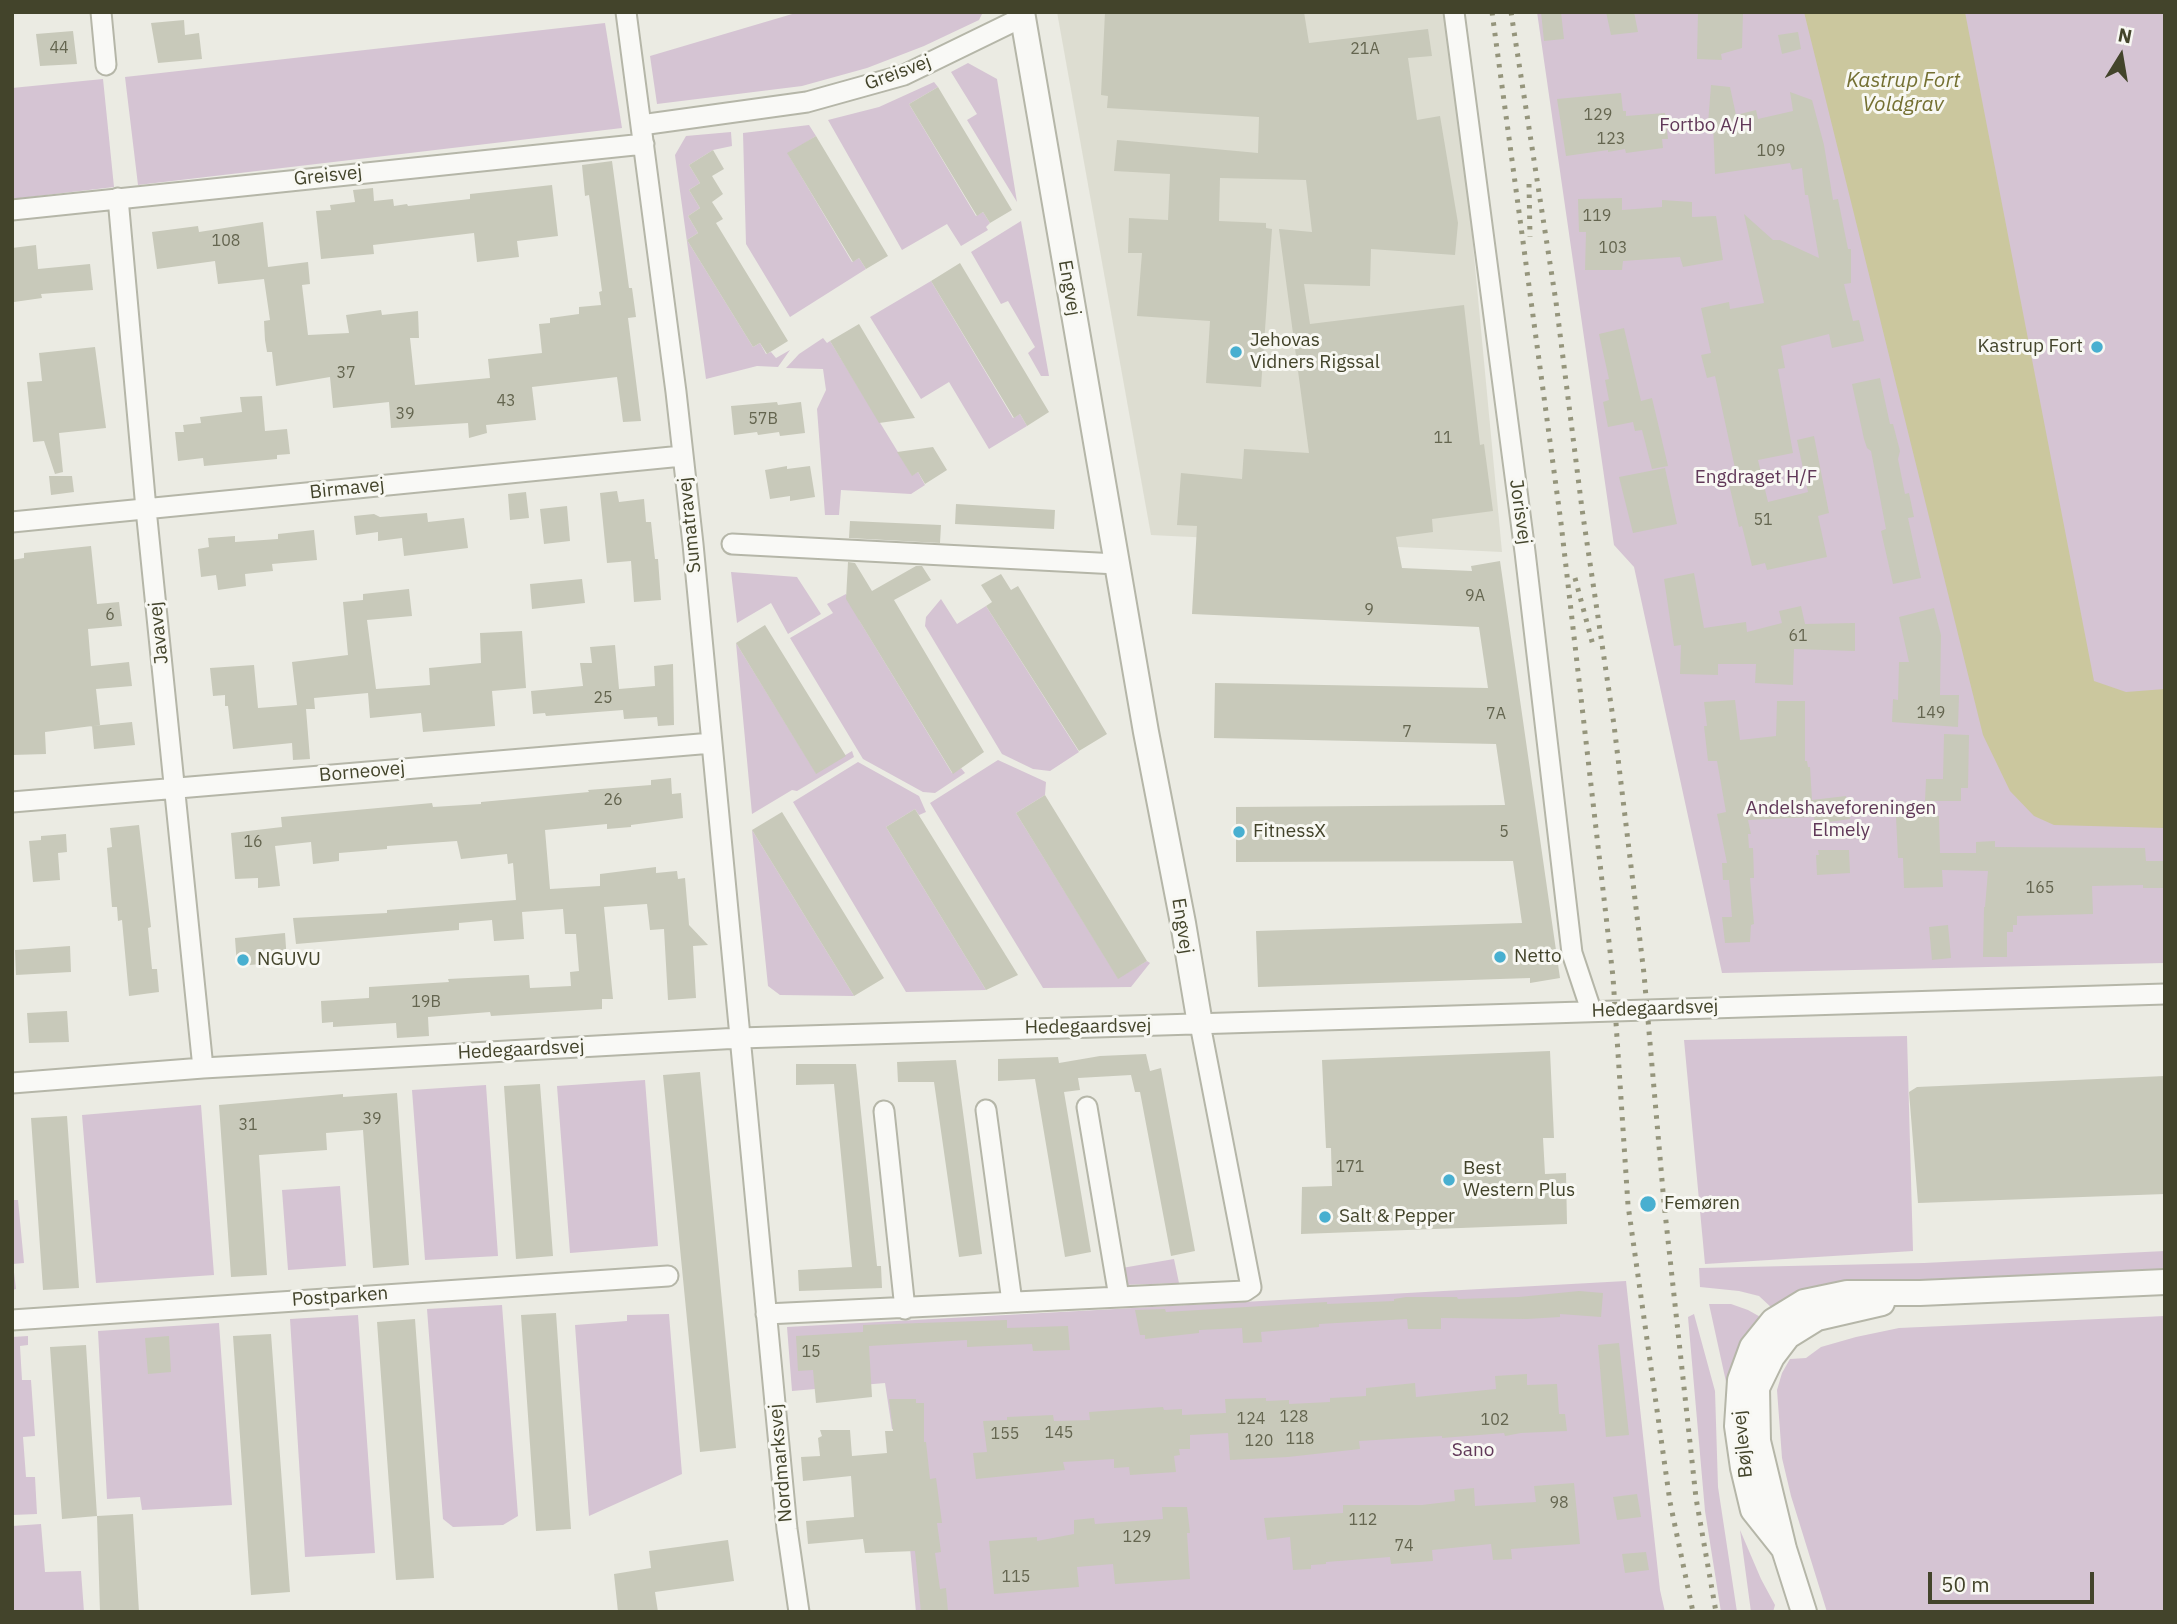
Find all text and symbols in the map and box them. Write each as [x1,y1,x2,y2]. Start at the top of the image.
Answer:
north arrow [2086,21,2156,91]
text: N [2116,22,2134,48]
house number: 44 [49,38,69,58]
house number: 21A [1350,39,1380,59]
street label: Greisvej [862,51,934,95]
water label: Kastrup Fort Voldgrav [1846,68,1960,118]
house number: 129 [1584,105,1612,125]
park label: Fortbo A/H [1659,115,1753,137]
house number: 123 [1597,129,1625,149]
house number: 109 [1757,141,1785,161]
street label: Greisvej [293,161,363,191]
house number: 119 [1583,206,1611,226]
house number: 108 [212,231,240,251]
house number: 103 [1599,238,1627,258]
street label: Engvej [1053,258,1085,318]
place label: Jehovas Vidners Rigssal [1250,330,1380,374]
place label: Kastrup Fort [1978,336,2083,358]
marker: Kastrup Fort [2089,339,2105,355]
marker: Jehovas Vidners Rigssal [1228,344,1244,360]
house number: 37 [336,363,356,383]
house number: 43 [496,391,516,411]
house number: 39 [395,404,415,424]
house number: 57B [748,409,778,429]
house number: 11 [1433,428,1453,448]
park label: Engdraget H/F [1695,467,1817,489]
street label: Birmavej [308,474,386,504]
street label: Sumatravej [674,476,706,574]
street label: Jorisvej [1504,478,1536,546]
house number: 51 [1753,510,1773,530]
house number: 9A [1465,586,1485,606]
street label: Javavej [144,600,174,666]
house number: 9 [1364,600,1374,620]
house number: 6 [105,605,115,625]
house number: 61 [1788,626,1808,646]
house number: 25 [593,688,613,708]
house number: 149 [1917,703,1945,723]
house number: 7A [1486,704,1506,724]
house number: 7 [1402,722,1412,742]
street label: Borneovej [318,757,406,787]
house number: 26 [603,790,623,810]
park label: Andelshaveforeningen Elmely [1746,798,1936,842]
place label: FitnessX [1253,821,1326,843]
house number: 5 [1499,822,1509,842]
marker: FitnessX [1231,824,1247,840]
house number: 16 [243,832,263,852]
house number: 165 [2026,878,2054,898]
street label: Engvej [1166,896,1198,956]
place label: Netto [1514,946,1562,968]
place label: NGUVU [257,949,321,971]
marker: Netto [1492,949,1508,965]
marker: NGUVU [235,952,251,968]
house number: 19B [411,992,441,1012]
street label: Hedegaardsvej [1591,995,1719,1023]
street label: Hedegaardsvej [1024,1014,1152,1040]
street label: Hedegaardsvej [457,1035,585,1065]
house number: 39 [362,1109,382,1129]
house number: 31 [238,1115,258,1135]
house number: 171 [1336,1157,1364,1177]
place label: Best Western Plus [1463,1158,1575,1202]
marker: Best Western Plus [1441,1172,1457,1188]
place label: Femøren [1664,1193,1740,1215]
marker: Femøren [1638,1194,1658,1214]
place label: Salt & Pepper [1339,1206,1455,1228]
marker: Salt & Pepper [1317,1209,1333,1225]
street label: Postparken [291,1282,389,1312]
house number: 15 [801,1342,821,1362]
street label: Nordmarksvej [764,1403,798,1523]
house number: 128 [1280,1407,1308,1427]
house number: 124 [1237,1409,1265,1429]
street label: Bøjlevej [1728,1409,1758,1479]
house number: 102 [1481,1410,1509,1430]
house number: 145 [1045,1423,1073,1443]
house number: 155 [991,1424,1019,1444]
house number: 118 [1286,1429,1314,1449]
house number: 120 [1245,1431,1273,1451]
park label: Sano [1452,1440,1494,1462]
house number: 98 [1549,1493,1569,1513]
house number: 112 [1349,1510,1377,1530]
house number: 129 [1123,1527,1151,1547]
house number: 74 [1394,1536,1414,1556]
scale bar [1932,1558,2098,1602]
house number: 115 [1002,1567,1030,1587]
text: 50 m [1941,1570,1990,1598]

